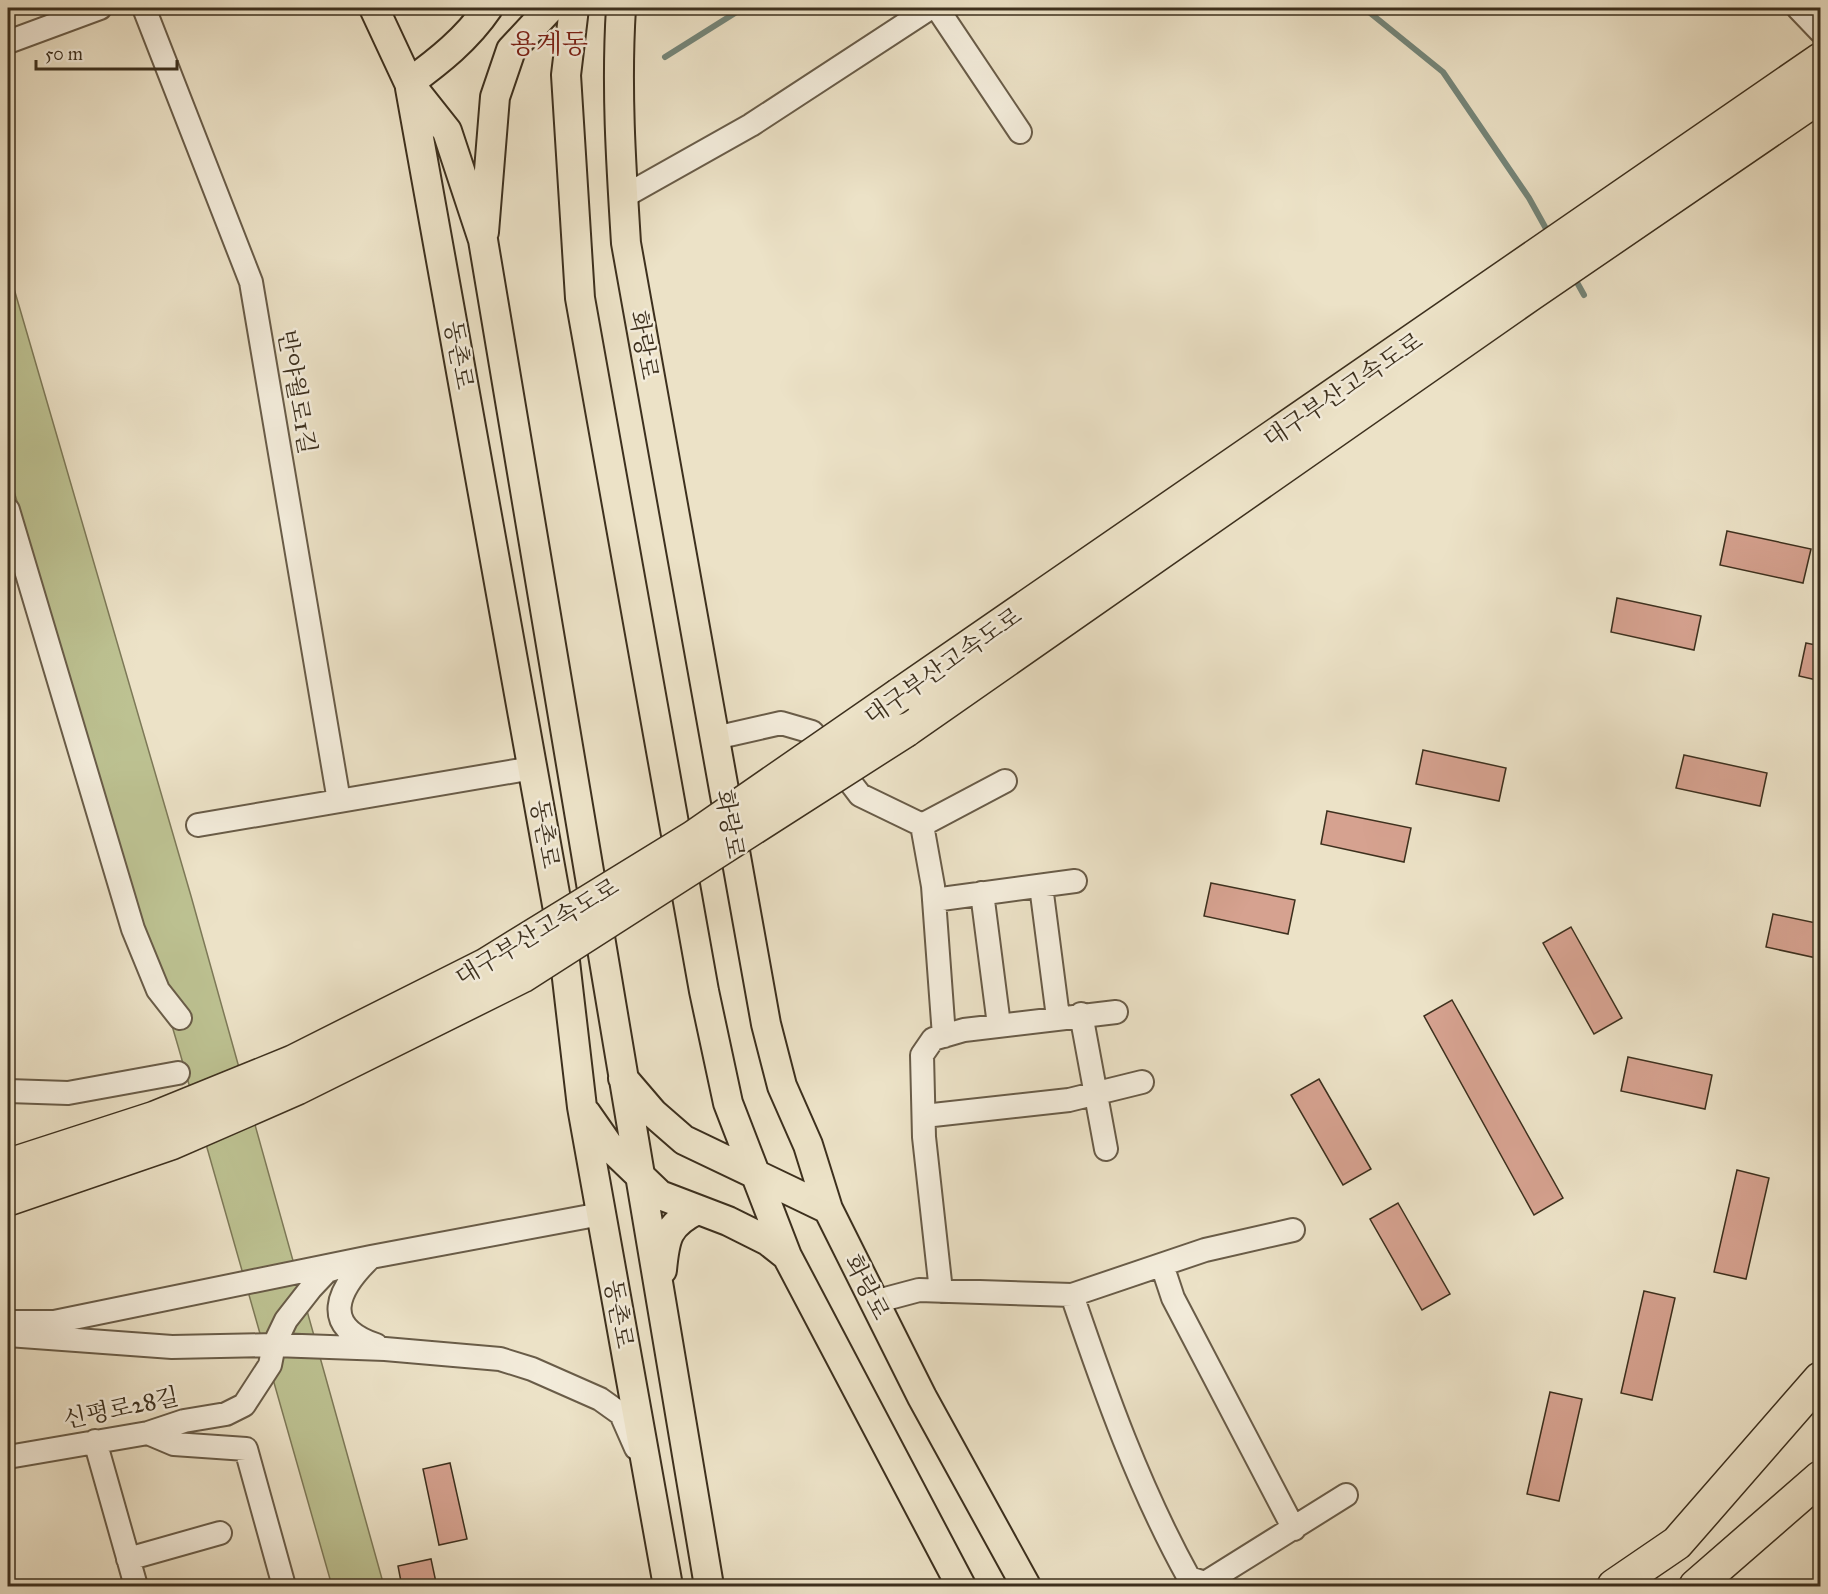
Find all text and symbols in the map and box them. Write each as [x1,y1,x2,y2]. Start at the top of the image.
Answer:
district label: 용계동 [510,27,588,60]
scale bar [36,33,177,71]
text: 50 m [45,43,83,65]
street label: 화랑로 [623,308,665,382]
street label: 동촌로 [438,318,480,392]
street label: 대구부산고속도로 [1258,326,1428,454]
street label: 반야월로1길 [271,328,323,456]
street label: 대구부산고속도로 [858,601,1028,731]
street label: 화랑로 [709,787,751,861]
street label: 동촌로 [524,797,566,871]
street label: 대구부산고속도로 [450,871,624,993]
street label: 화랑로 [838,1249,896,1325]
street label: 동촌로 [598,1277,640,1351]
street label: 신평로28길 [60,1381,182,1435]

